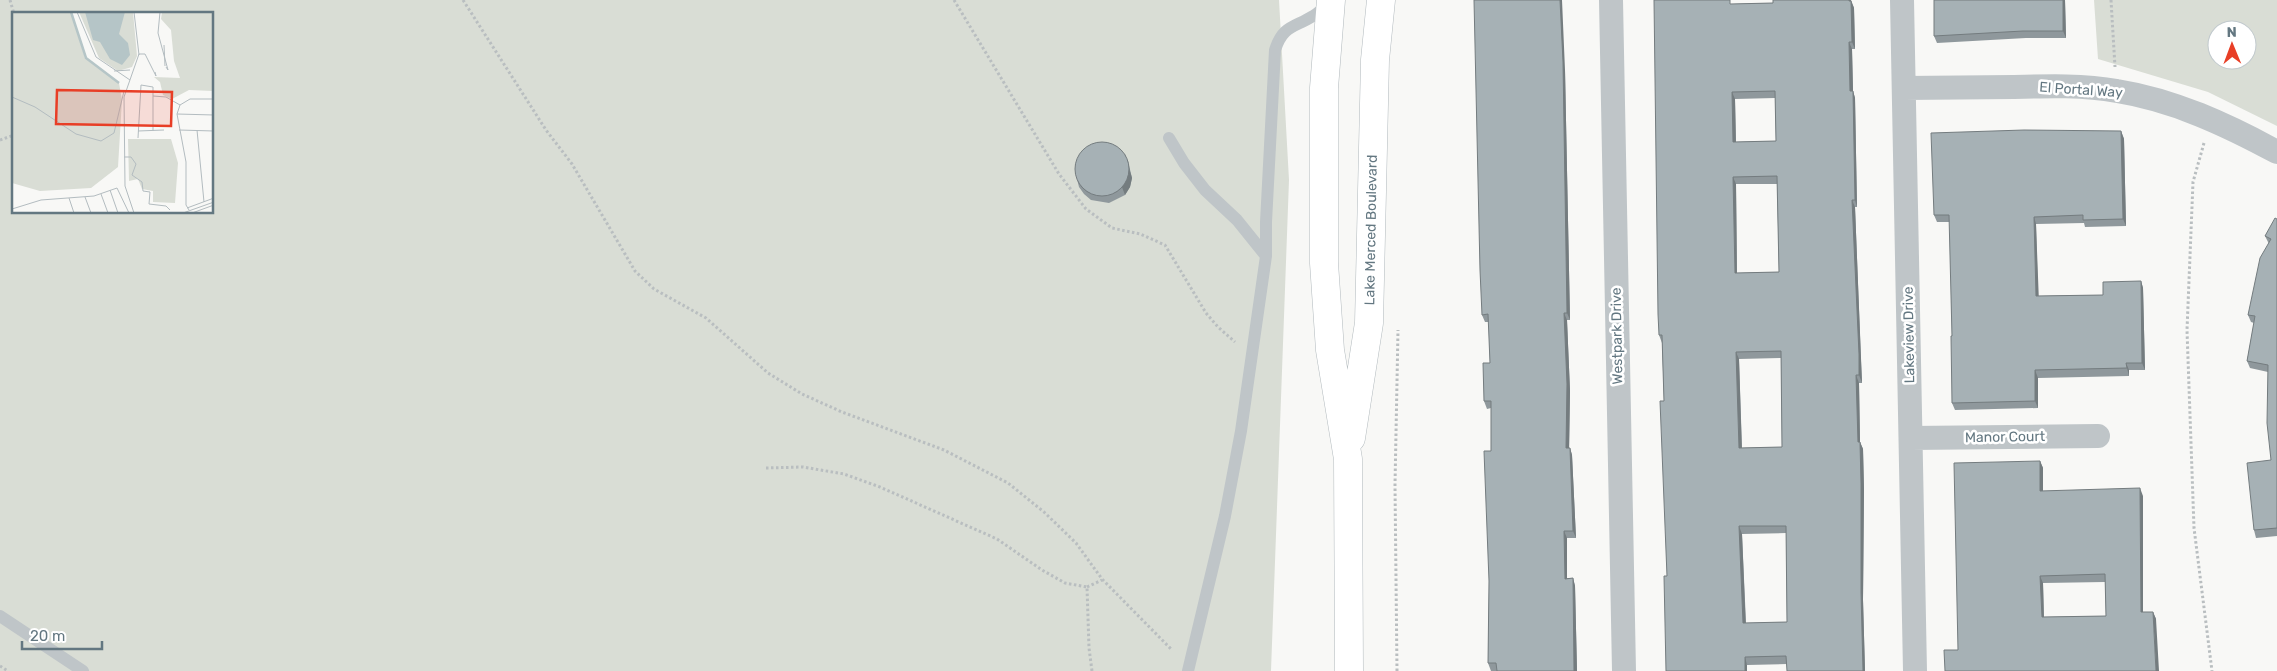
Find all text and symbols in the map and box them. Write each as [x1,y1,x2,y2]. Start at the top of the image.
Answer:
inset map [12,12,214,214]
north arrow [2207,20,2257,70]
text: N [2227,24,2237,41]
street label: El Portal Way [2039,79,2124,101]
street label: Lake Merced Boulevard [1361,154,1381,306]
street label: Lakeview Drive [1900,286,1918,384]
street label: Westpark Drive [1608,287,1626,385]
street label: Manor Court [1965,428,2046,446]
scale bar [22,618,102,650]
text: 20 m [30,627,65,645]

